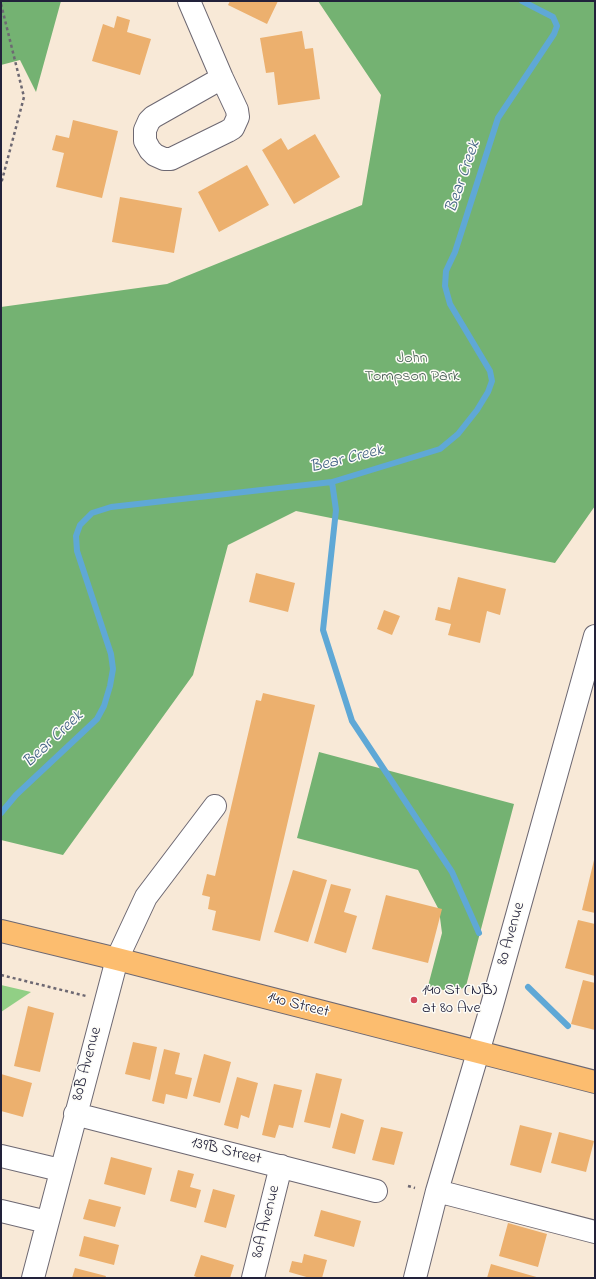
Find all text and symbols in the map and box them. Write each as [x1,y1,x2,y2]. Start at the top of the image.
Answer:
water label: Bear Creek [442,138,486,216]
park label: John Tompson Park [364,349,460,387]
water label: Bear Creek [308,441,386,479]
water label: Bear Creek [20,707,88,773]
street label: 80 Avenue [494,900,530,968]
place label: 140 St (NB) at 80 Ave [422,981,497,1019]
street label: 140 Street [265,989,331,1023]
marker: 140 St (NB) at 80 Ave [409,995,419,1005]
street label: 80B Avenue [69,1025,107,1103]
street label: 139B Street [189,1134,263,1170]
street label: 80A Avenue [249,1183,285,1261]

